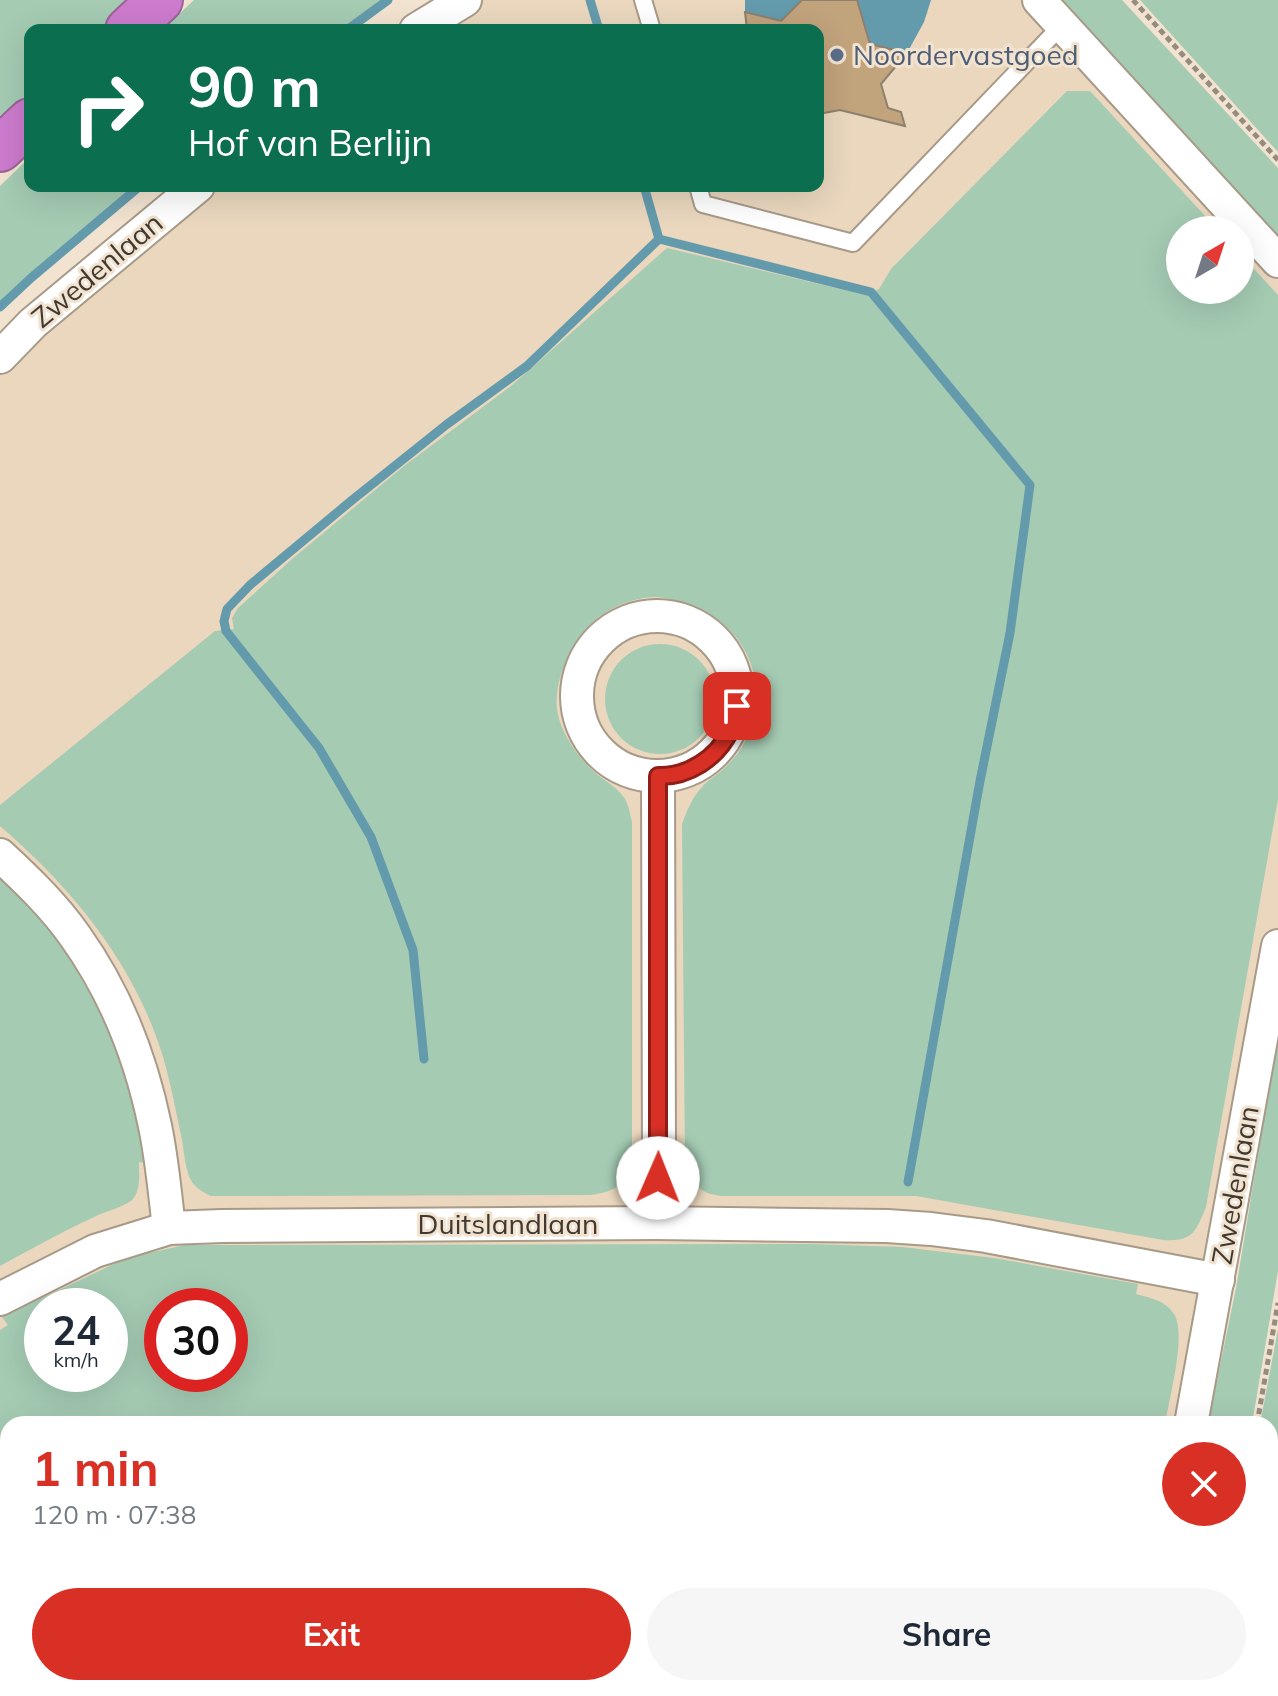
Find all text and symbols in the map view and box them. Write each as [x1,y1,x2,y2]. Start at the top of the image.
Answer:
place label: Noordervastgoed [853,37,1079,72]
marker: Noordervastgoed [828,46,846,64]
text: 90 m [188,51,321,121]
icon: right [56,56,160,160]
text: Hof van Berlijn [188,120,432,165]
street label: Zwedenlaan [24,205,169,335]
north arrow [1166,216,1254,304]
map controls [1166,216,1254,304]
pin [703,672,771,740]
icon: arrive [715,684,759,728]
street label: Zwedenlaan [1203,1103,1266,1267]
position arrow [616,1136,700,1220]
street label: Duitslandlaan [418,1206,598,1241]
speed limit sign: 30 [144,1288,248,1392]
text: 24 [52,1305,100,1355]
text: km/h [53,1347,99,1372]
text: 1 min [32,1438,159,1498]
button: close [1162,1442,1246,1526]
text: 120 m · 07:38 [32,1498,196,1531]
button: Exit [32,1588,631,1680]
button: Share [647,1588,1246,1680]

